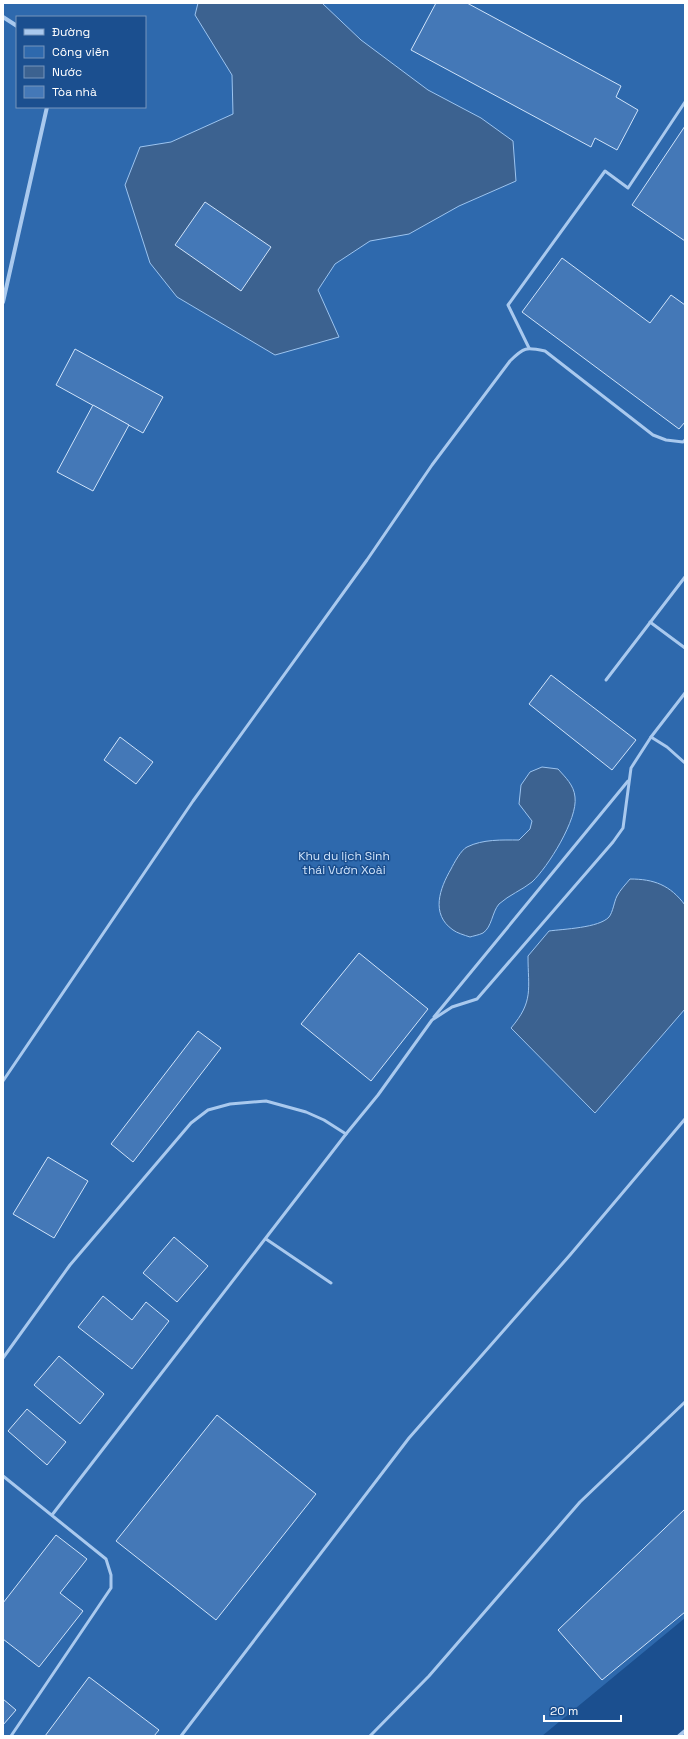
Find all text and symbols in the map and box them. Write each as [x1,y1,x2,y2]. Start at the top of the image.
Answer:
legend [16,16,146,108]
text: Đường [52,24,90,40]
text: Công viên [52,44,109,60]
text: Nước [52,64,82,80]
text: Tòa nhà [52,84,97,100]
park label: Khu du lịch Sinh thái Vườn Xoài [298,848,390,878]
scale bar [544,1697,621,1723]
text: 20 m [550,1703,578,1719]

